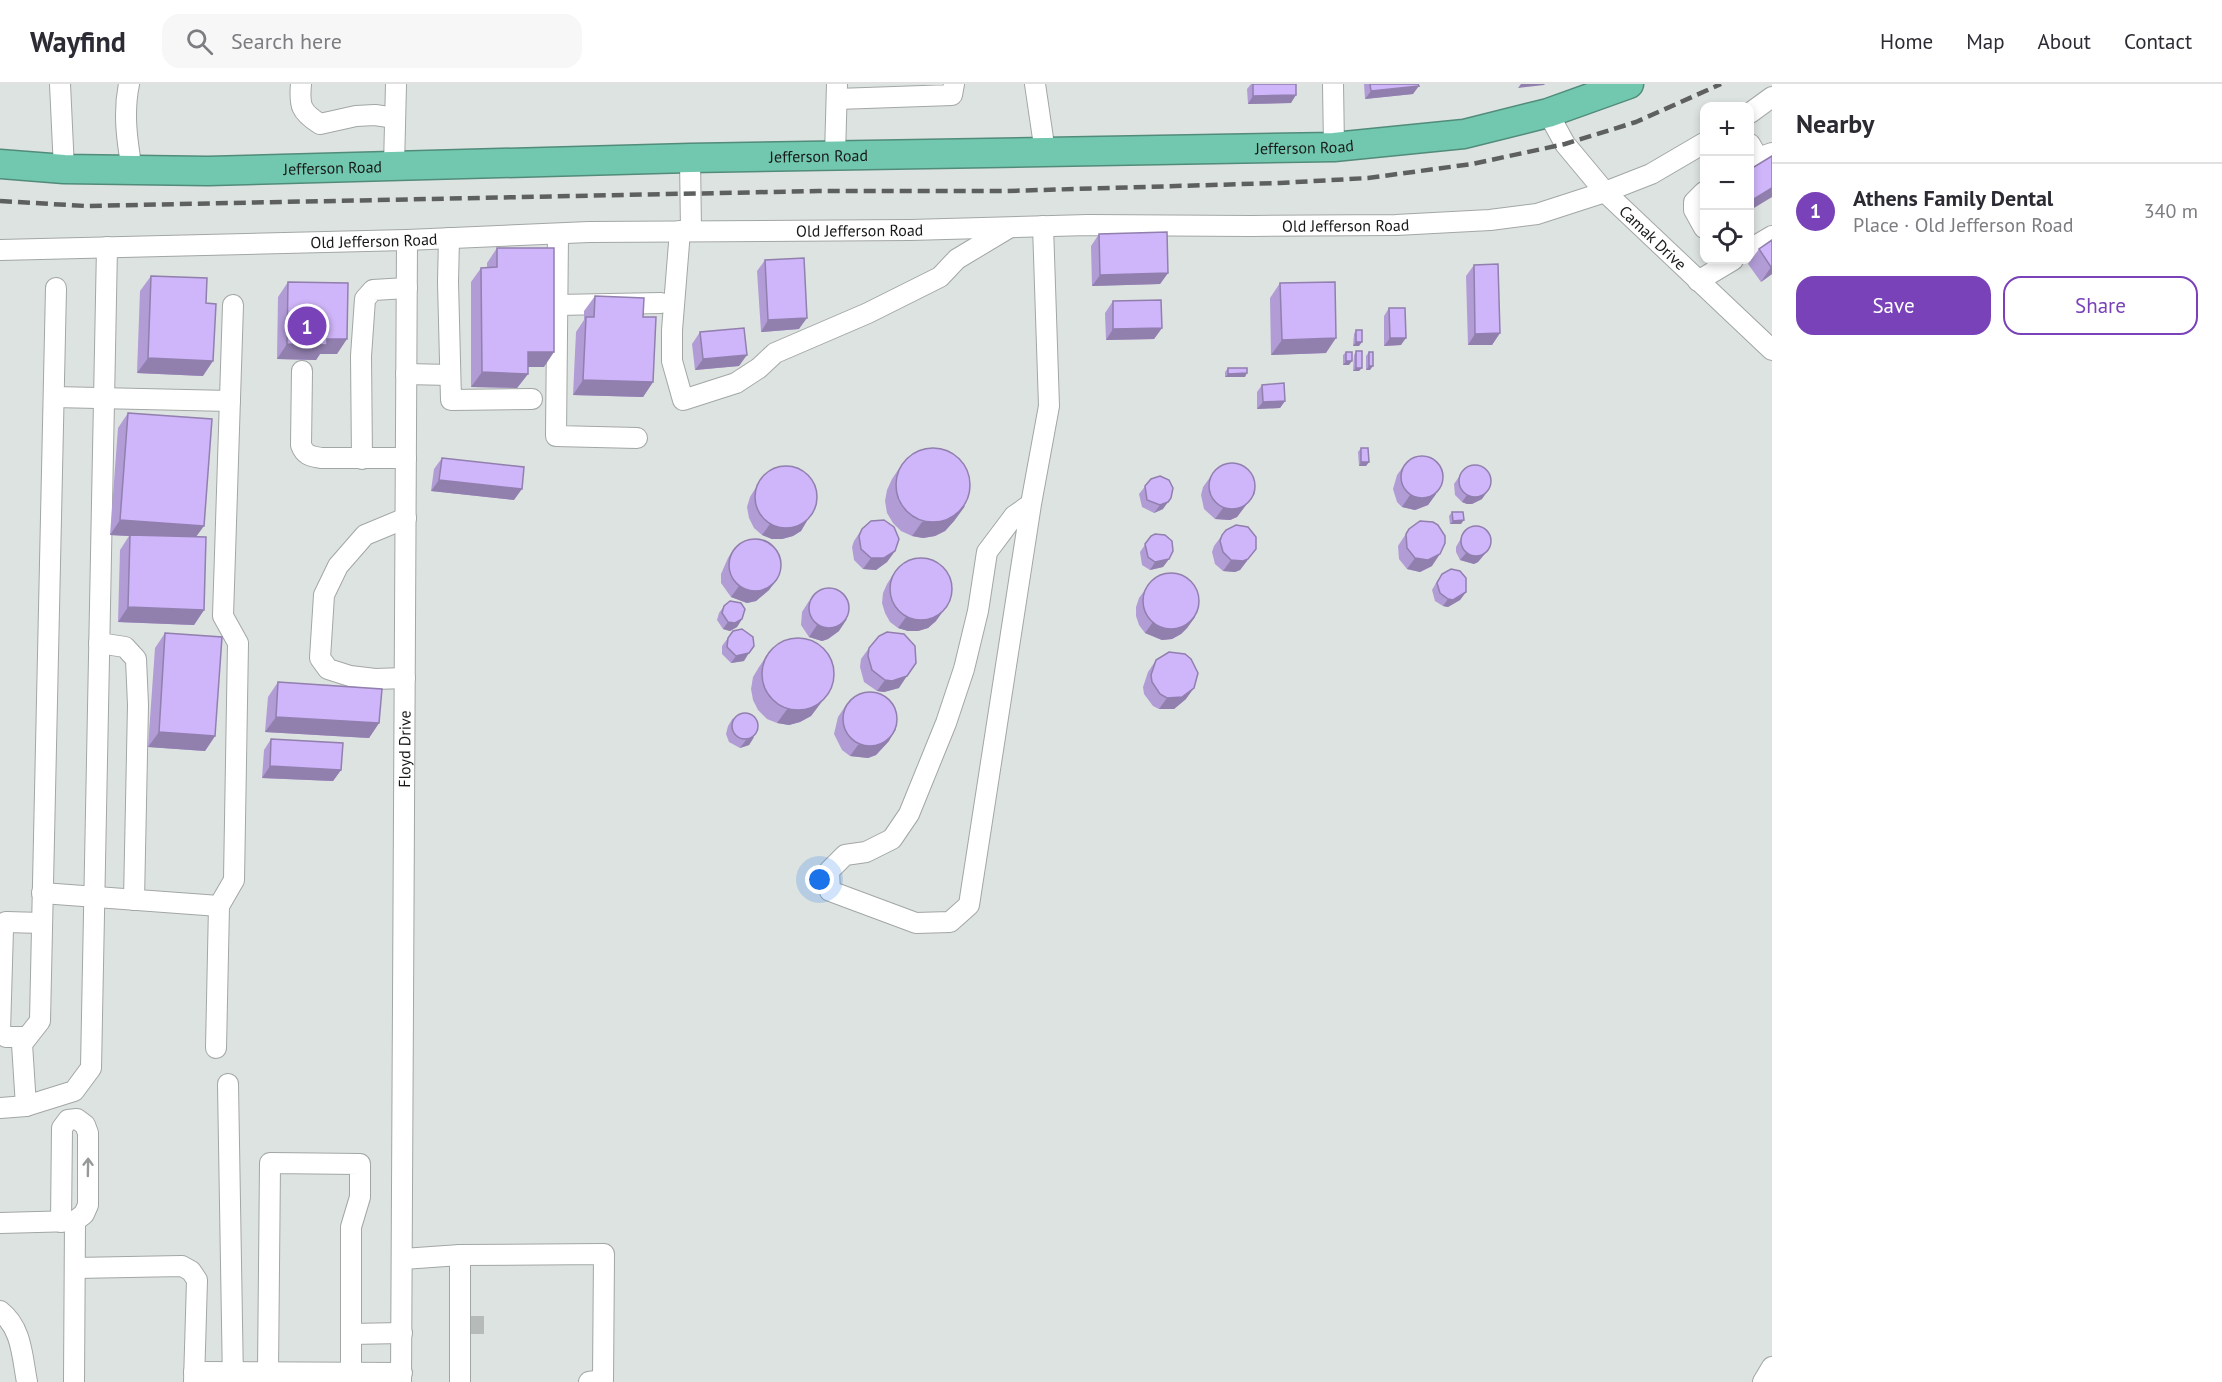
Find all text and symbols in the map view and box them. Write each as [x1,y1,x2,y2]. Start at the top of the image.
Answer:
search box [162,14,582,68]
text: Wayfind [30,23,126,60]
icon: search [183,25,216,58]
text: Search here [231,27,342,55]
text: Home [1880,28,1933,55]
text: Map [1966,28,2005,55]
text: About [2038,28,2091,55]
text: Contact [2124,28,2192,55]
map controls [1700,102,1754,264]
button: + [1700,102,1754,156]
text: Nearby [1796,107,1874,140]
street label: Jefferson Road [1254,135,1355,158]
street label: Jefferson Road [768,145,868,167]
street label: Jefferson Road [282,156,382,179]
button: − [1700,156,1754,210]
text: Athens Family Dental [1853,184,2053,212]
text: 1 [1810,198,1821,224]
text: 340 m [2144,198,2198,224]
street label: Camak Drive [1615,201,1691,274]
button: locate [1700,210,1754,264]
text: Place · Old Jefferson Road [1853,212,2074,238]
street label: Old Jefferson Road [1282,214,1410,236]
street label: Old Jefferson Road [796,220,924,241]
street label: Old Jefferson Road [310,229,438,252]
button: Save [1796,276,1991,335]
button: Share [2003,276,2198,335]
pin: 1 [288,304,326,348]
street label: Floyd Drive [394,710,415,788]
your location [805,865,834,894]
one-way arrow [82,1158,94,1178]

